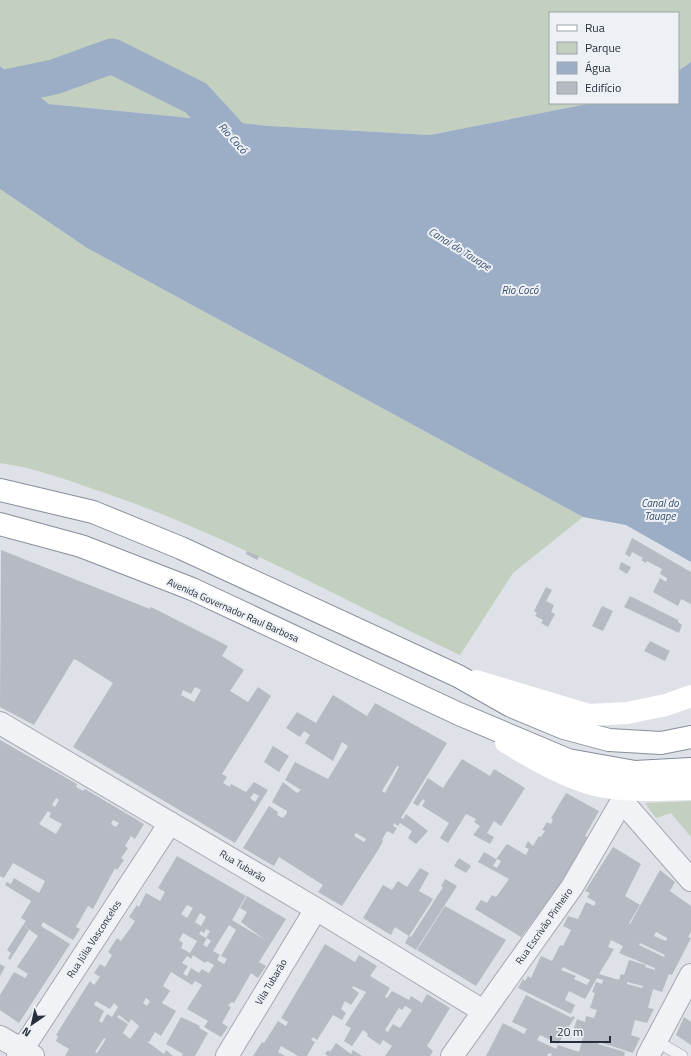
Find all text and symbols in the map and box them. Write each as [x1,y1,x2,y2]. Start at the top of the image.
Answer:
legend [549,12,679,104]
text: Rua [585,18,605,37]
text: Parque [585,38,621,57]
text: Água [585,58,611,77]
text: Edifício [585,78,621,97]
water label: Rio Cocó [215,119,252,158]
water label: Canal do Tauape [425,223,495,275]
water label: Rio Cocó [502,282,539,298]
water label: Canal do Tauape [641,495,679,524]
street label: Avenida Governador Raul Barbosa [165,574,301,646]
street label: Rua Tubarão [217,846,269,886]
street label: Rua Escrivão Pinheiro [512,885,576,967]
street label: Rua Júlia Vasconcelos [63,897,125,981]
street label: Vila Tubarão [251,956,291,1008]
north arrow [12,1004,52,1044]
scale bar [551,1018,610,1044]
text: 20 m [557,1022,583,1041]
text: N [19,1024,34,1041]

